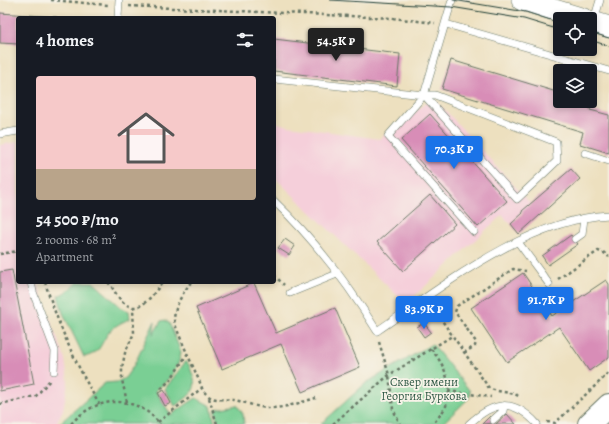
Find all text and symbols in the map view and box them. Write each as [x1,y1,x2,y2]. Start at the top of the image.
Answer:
map controls [553,12,597,108]
button: locate [553,12,597,56]
pin: 54.5K ₽ [299,28,373,62]
text: 4 homes [36,29,94,52]
icon: filters [234,29,256,51]
text: 54.5K ₽ [317,32,355,49]
button: layers [553,64,597,108]
icon: home [110,102,182,174]
pin: 70.3K ₽ [417,136,491,170]
text: 70.3K ₽ [435,140,473,157]
text: 54 500 ₽/mo [36,208,119,231]
text: 2 rooms · 68 m² [36,231,116,248]
text: Apartment [36,248,94,265]
pin: 91.7K ₽ [509,287,583,321]
text: 91.7K ₽ [527,291,565,308]
pin: 83.9K ₽ [387,296,461,330]
text: 83.9K ₽ [405,300,443,317]
park label: Сквер имени Георгия Буркова [381,374,467,404]

